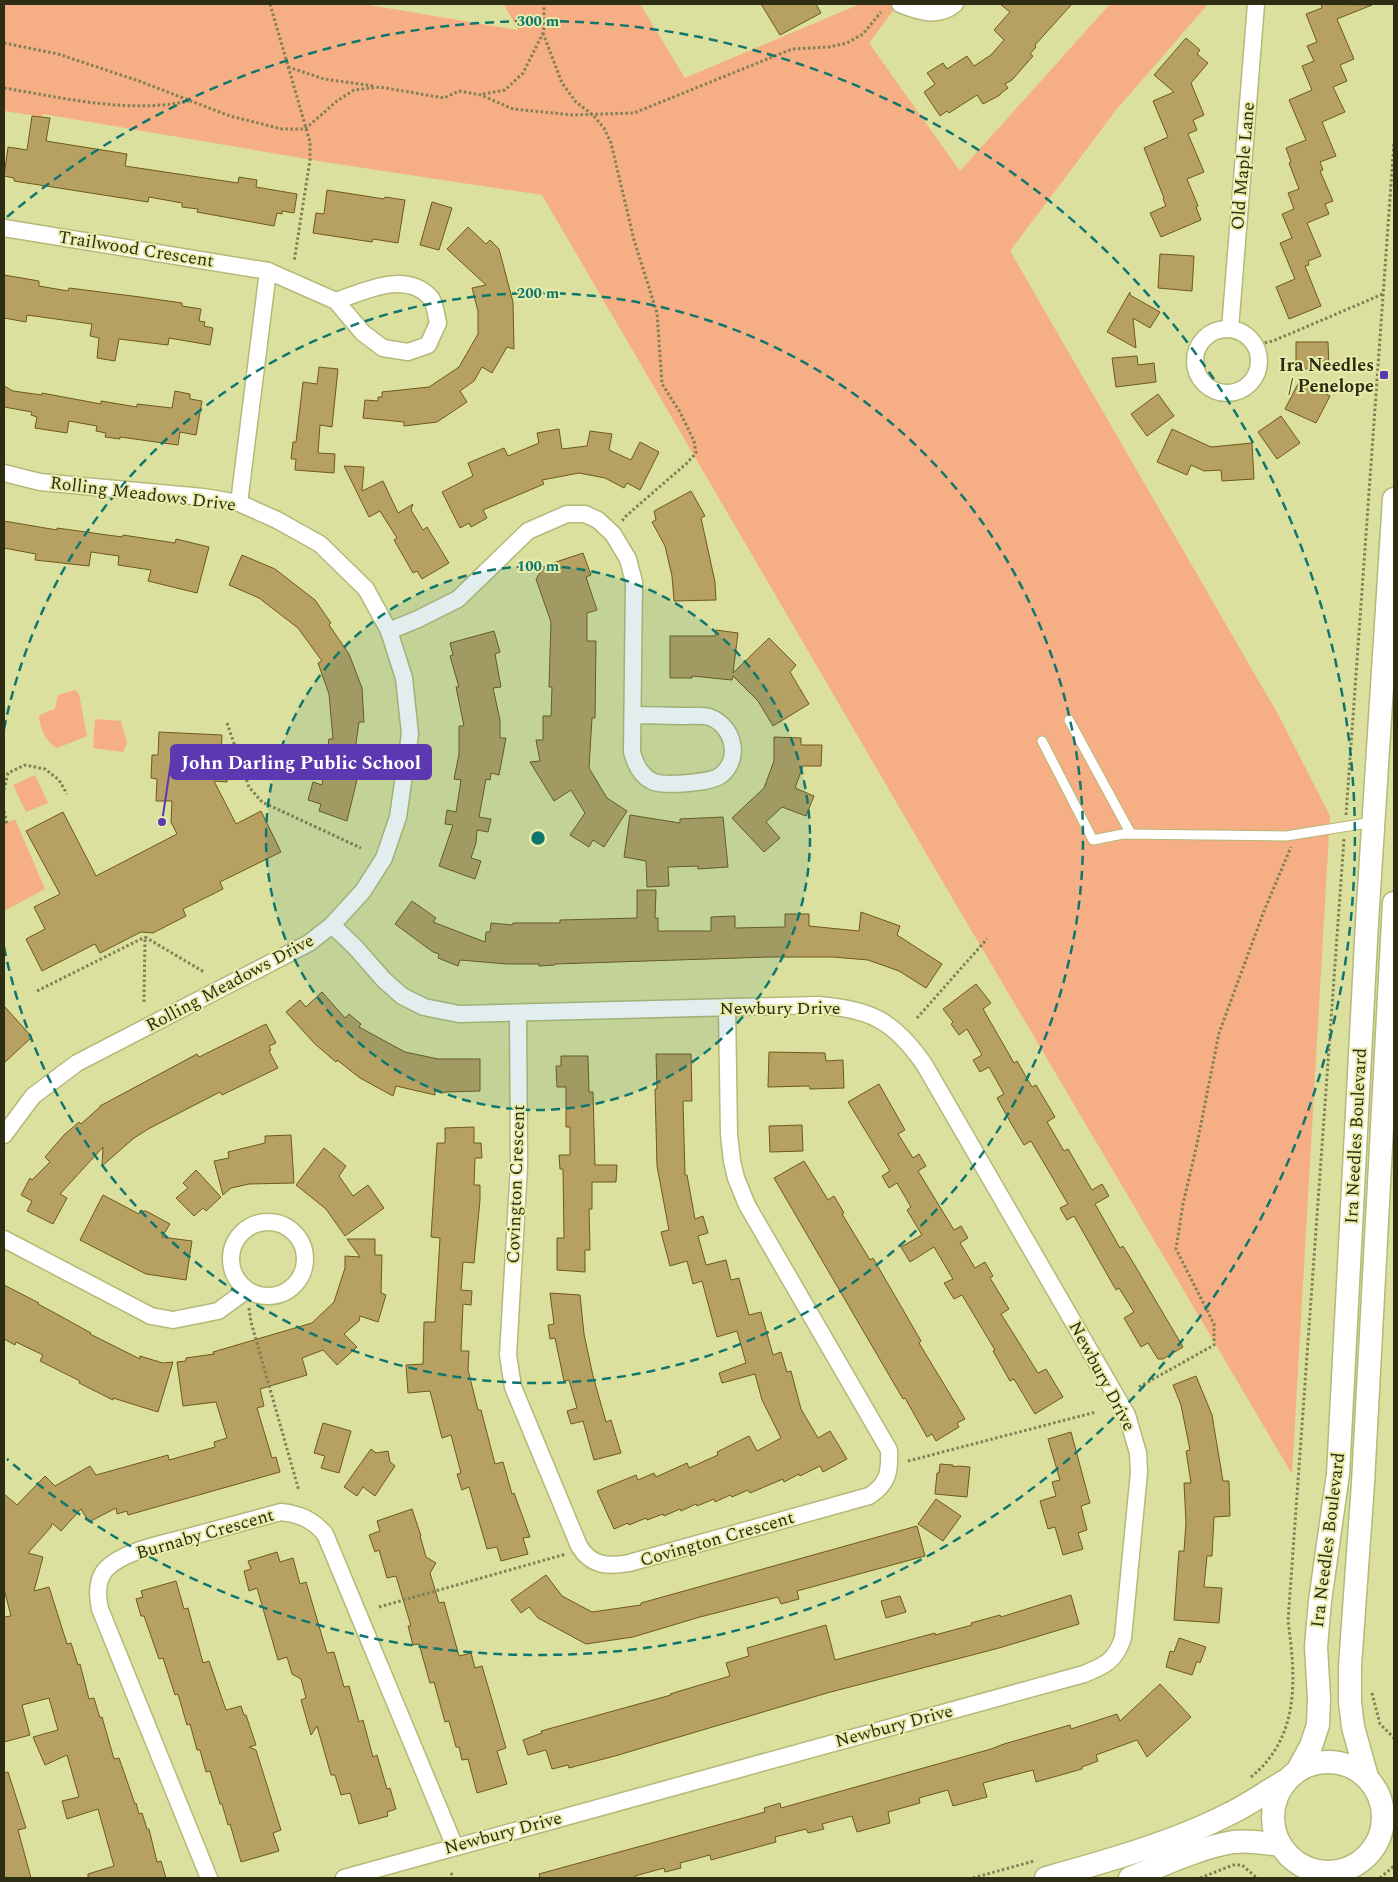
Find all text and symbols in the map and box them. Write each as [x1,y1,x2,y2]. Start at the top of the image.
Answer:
text: 300 m [517,10,560,33]
street label: Old Maple Lane [1224,101,1262,231]
street label: Trailwood Crescent [56,223,216,275]
text: 200 m [517,282,560,305]
place label: Ira Needles / Penelope [1279,352,1374,400]
marker: Ira Needles / Penelope [1378,369,1390,381]
street label: Rolling Meadows Drive [48,469,238,519]
text: 100 m [517,555,560,578]
callout: John Darling Public School [171,745,431,779]
text: John Darling Public School [181,749,421,778]
centre of rings [529,829,547,847]
street label: Rolling Meadows Drive [141,927,319,1039]
street label: Newbury Drive [719,995,841,1022]
street label: Ira Needles Boulevard [1338,1047,1374,1225]
street label: Covington Crescent [500,1104,532,1264]
street label: Newbury Drive [1062,1316,1142,1436]
street label: Ira Needles Boulevard [1304,1451,1352,1629]
street label: Burnaby Crescent [133,1501,277,1567]
street label: Covington Crescent [637,1504,797,1574]
street label: Newbury Drive [832,1697,956,1755]
street label: Newbury Drive [441,1804,565,1862]

